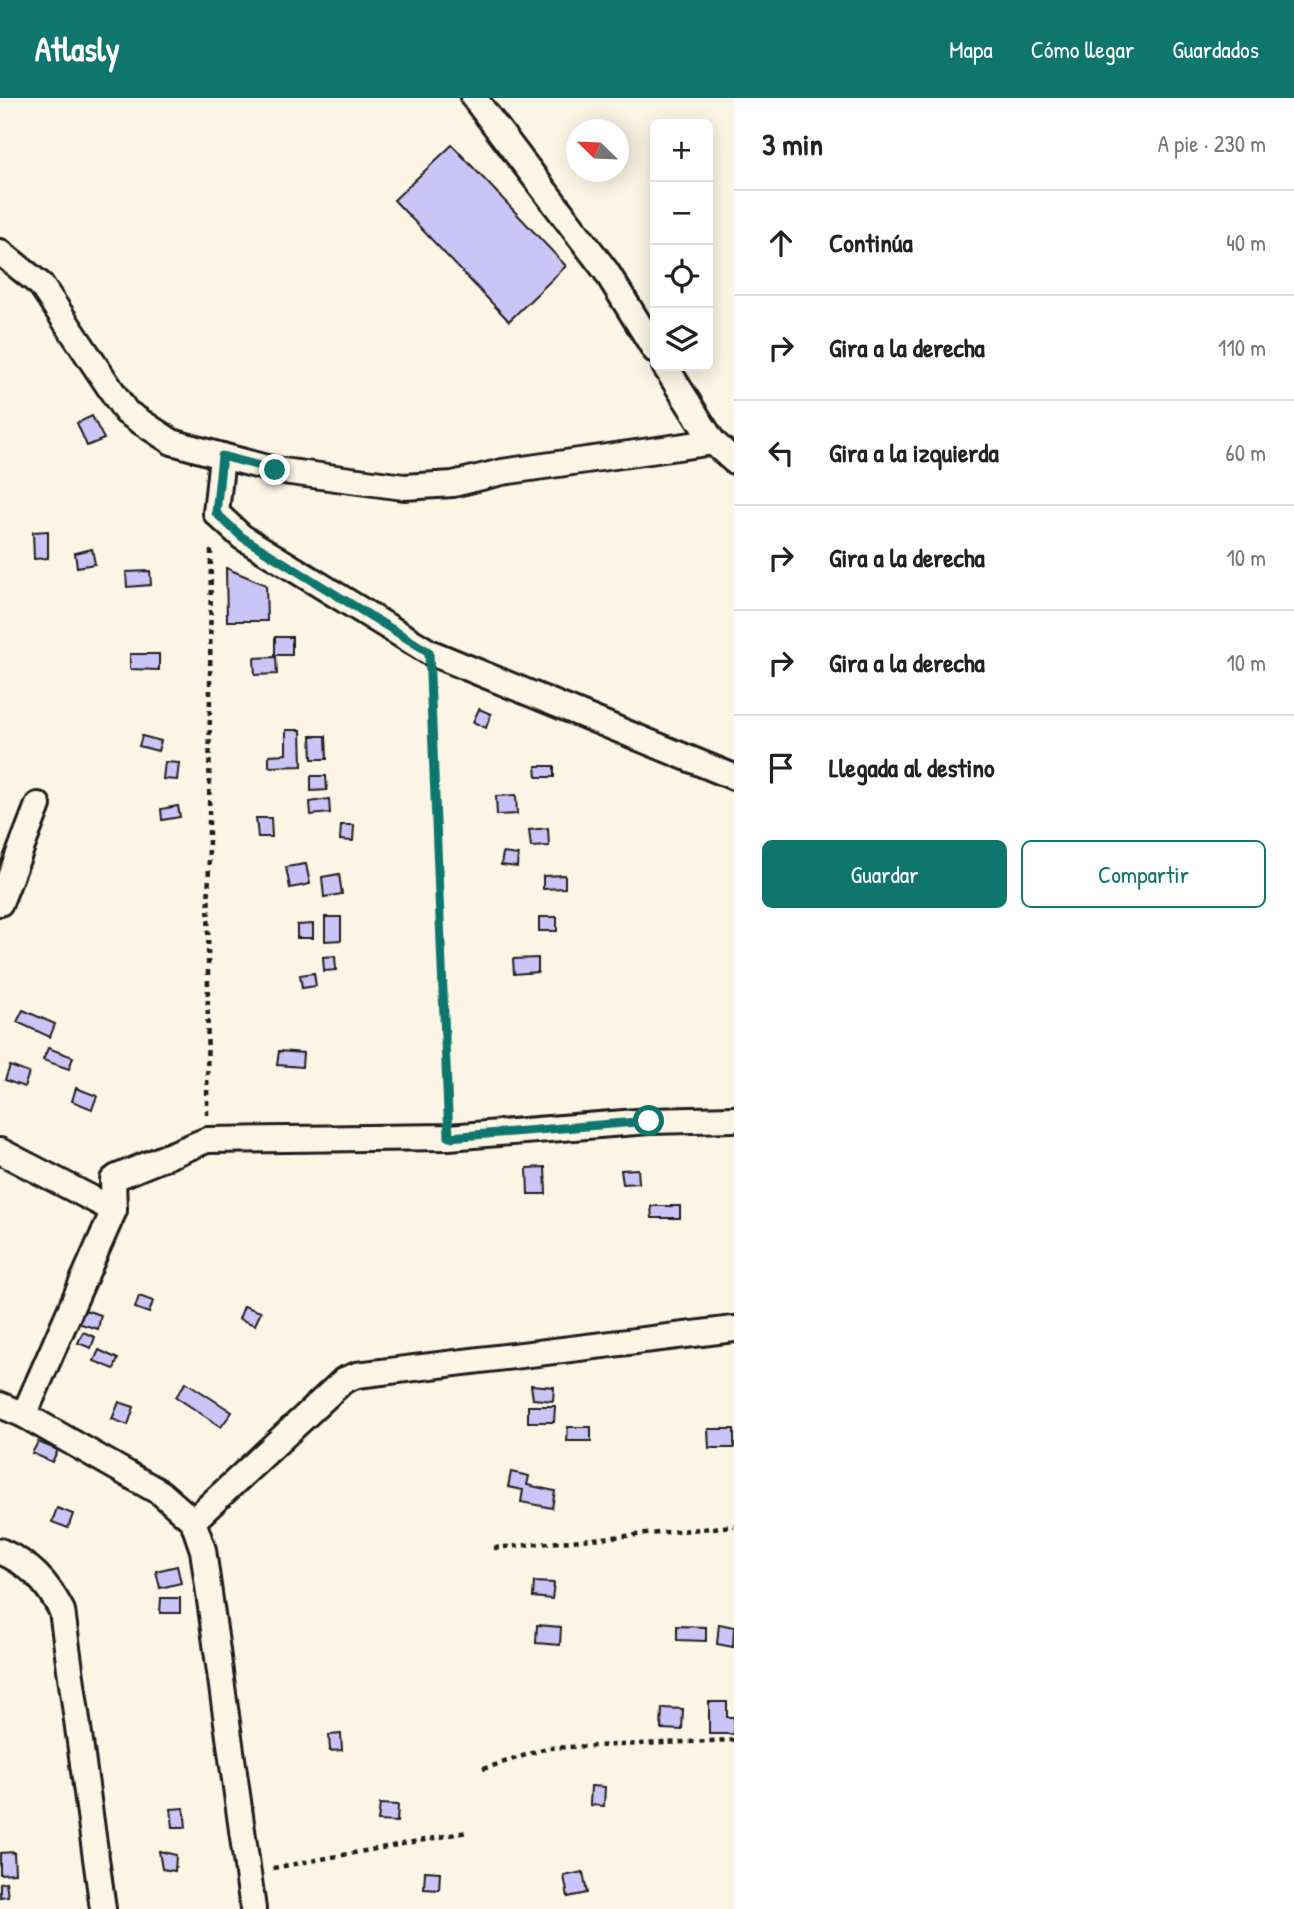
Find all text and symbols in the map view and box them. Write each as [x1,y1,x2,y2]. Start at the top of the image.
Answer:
text: Atlasly [35,27,120,71]
text: Mapa [949,33,993,65]
text: Cómo llegar [1031,33,1134,65]
text: Guardados [1172,33,1259,65]
north arrow [566,119,629,182]
map controls [650,119,713,371]
button: + [650,119,713,182]
text: 3 min [762,124,823,164]
text: A pie · 230 m [1158,128,1266,159]
button: − [650,182,713,245]
icon: ahead [762,224,800,262]
text: Continúa [829,225,913,260]
text: 40 m [1226,227,1266,258]
button: locate [650,245,713,308]
button: layers [650,308,713,371]
icon: right [762,329,800,367]
text: Gira a la derecha [829,330,985,365]
text: 110 m [1218,332,1266,363]
icon: left [762,434,800,472]
text: Gira a la izquierda [829,435,999,470]
text: 60 m [1226,437,1266,468]
route end [259,454,290,485]
icon: right [762,539,800,577]
text: Gira a la derecha [829,540,985,575]
text: 10 m [1226,542,1266,573]
icon: right [762,644,800,682]
text: Gira a la derecha [829,645,985,680]
text: 10 m [1226,647,1266,678]
icon: arrive [762,749,800,787]
text: Llegada al destino [829,750,995,785]
button: Guardar [762,840,1007,908]
button: Compartir [1021,840,1266,908]
route start [633,1105,664,1136]

